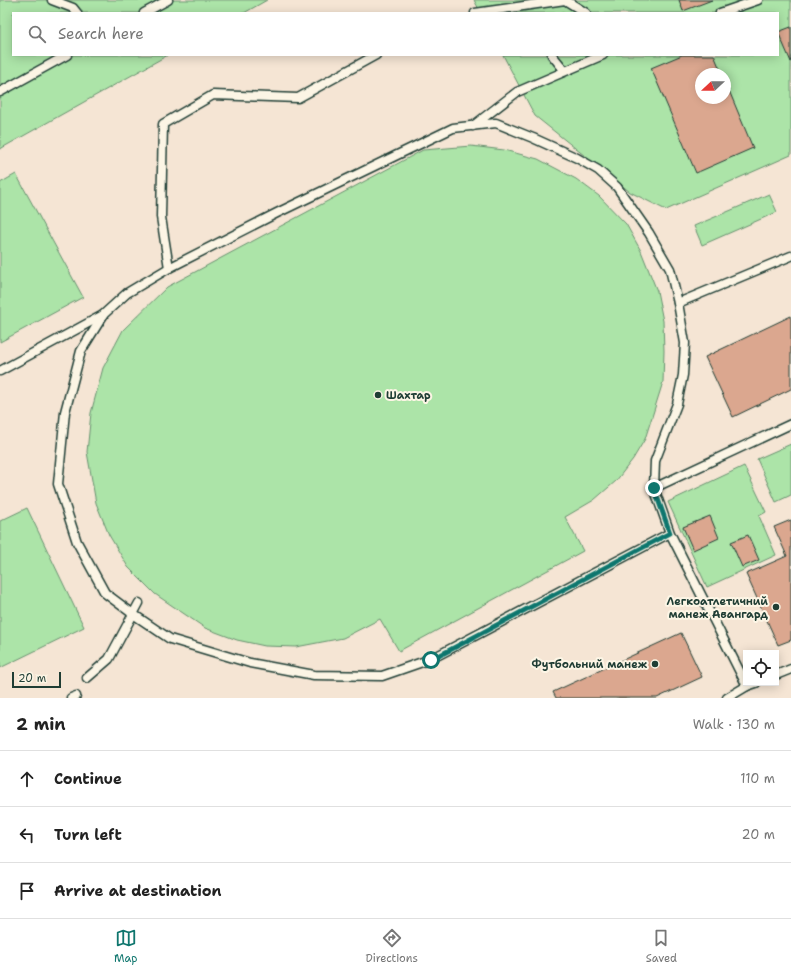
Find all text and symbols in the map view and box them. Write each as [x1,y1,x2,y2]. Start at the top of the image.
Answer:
search box [12,12,779,56]
icon: search [26,23,48,45]
text: Search here [58,24,144,44]
north arrow [695,68,731,104]
place label: Шахтар [386,388,431,403]
marker: Шахтар [373,390,383,400]
route end [645,479,663,497]
place label: Легкоатлетичний манеж Авангард [666,594,768,622]
marker: Легкоатлетичний манеж Авангард [771,602,781,612]
map controls [743,650,779,686]
button: locate [743,650,779,686]
route start [422,651,440,669]
place label: Футбольний манеж [531,657,648,672]
marker: Футбольний манеж [650,659,660,669]
scale bar [12,670,61,689]
text: 20 m [18,671,46,686]
text: 2 min [16,713,66,735]
text: Walk · 130 m [693,716,775,733]
icon: ahead [16,768,38,790]
text: Continue [54,769,122,789]
text: 110 m [740,770,775,787]
icon: left [16,824,38,846]
text: Turn left [54,825,122,845]
text: 20 m [742,826,775,843]
icon: arrive [16,880,38,902]
text: Arrive at destination [54,881,222,901]
tab: Map [114,927,138,966]
tab: Directions [365,927,418,966]
tab: Saved [646,927,677,966]

